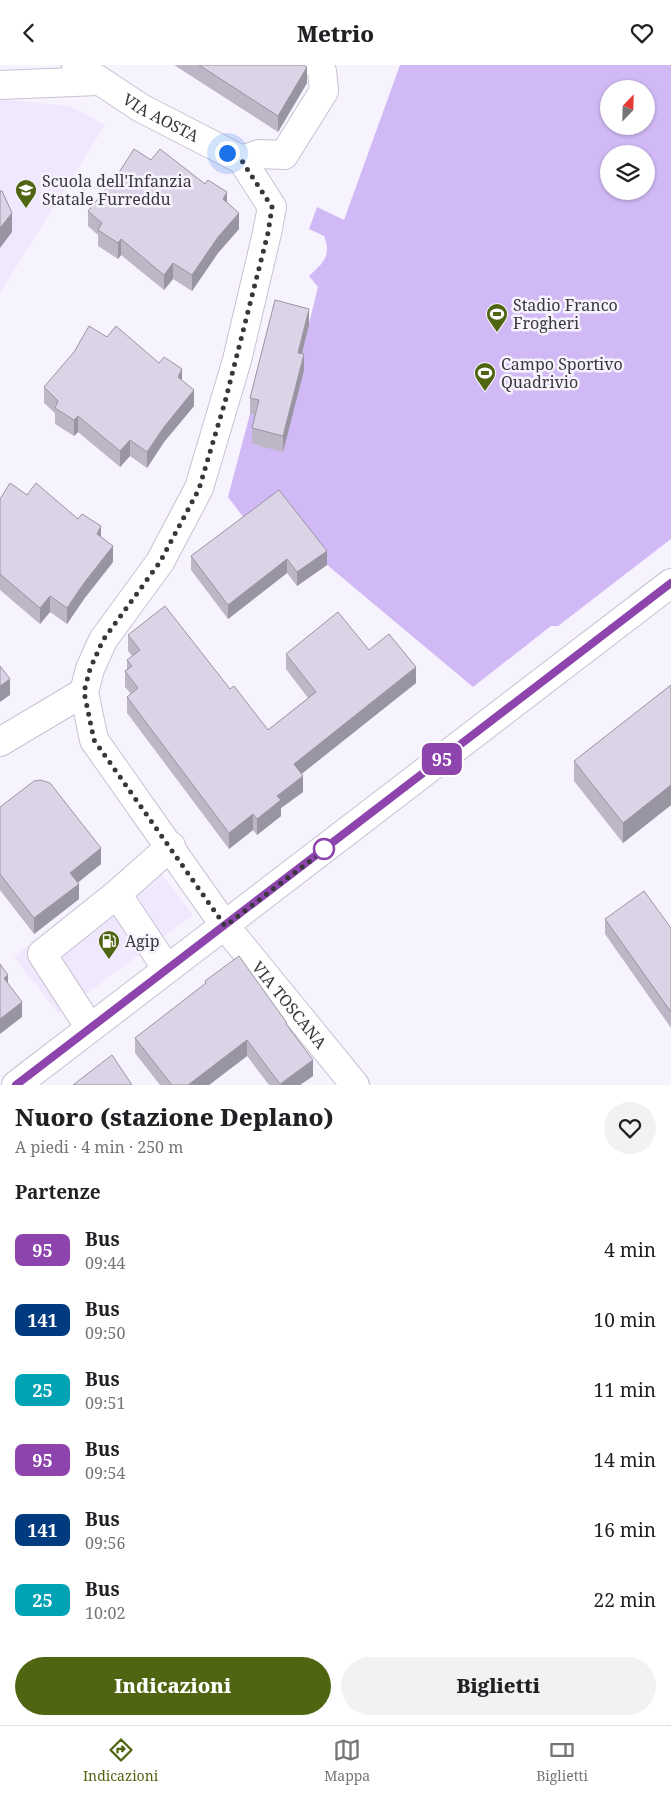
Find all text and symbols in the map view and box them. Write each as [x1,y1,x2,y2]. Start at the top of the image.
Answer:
text: Metrio [297,18,374,48]
icon: back [15,19,43,47]
icon: heart [628,19,656,47]
north arrow [600,80,655,135]
map controls [600,80,655,200]
street label: VIA AOSTA [119,88,203,147]
your location [215,141,240,166]
button: layers [600,145,655,200]
place label: Scuola dell'Infanzia Statale Furreddu [42,170,192,210]
school or university icon: Scuola dell'Infanzia Statale Furreddu [14,178,38,209]
place label: Stadio Franco Frogheri [513,294,618,334]
sports icon: Stadio Franco Frogheri [485,302,509,333]
place label: Campo Sportivo Quadrivio [501,353,623,393]
sports icon: Campo Sportivo Quadrivio [473,361,497,392]
line badge: 95 [420,743,464,775]
text: 95 [432,747,452,771]
unlabelled marker [313,838,335,860]
fuel station icon: Agip [97,929,121,960]
place label: Agip [125,930,160,952]
street label: VIA TOSCANA [247,957,332,1054]
text: Nuoro (stazione Deplano) [15,1100,334,1133]
button: heart [604,1102,656,1154]
text: A piedi · 4 min · 250 m [15,1136,183,1158]
text: Partenze [15,1179,101,1205]
text: Bus [85,1226,120,1252]
text: 4 min [604,1237,656,1263]
text: 95 [32,1238,53,1262]
text: 09:44 [85,1252,125,1274]
text: Bus [85,1296,120,1322]
text: 10 min [594,1307,656,1333]
text: 141 [27,1308,58,1332]
text: 09:50 [85,1322,125,1344]
text: Bus [85,1366,120,1392]
text: 11 min [594,1377,656,1403]
text: 25 [32,1378,53,1402]
text: 09:51 [85,1392,125,1414]
text: Bus [85,1436,120,1462]
text: 14 min [594,1447,656,1473]
text: 95 [32,1448,53,1472]
text: 09:54 [85,1462,125,1484]
text: Bus [85,1506,120,1532]
text: 16 min [594,1517,656,1543]
text: 141 [27,1518,58,1542]
text: 09:56 [85,1532,125,1554]
text: Bus [85,1576,120,1602]
text: 22 min [594,1587,656,1613]
text: 25 [32,1588,53,1612]
text: 10:02 [85,1602,125,1624]
button: Indicazioni [15,1657,331,1715]
button: Biglietti [341,1657,656,1715]
tab: Indicazioni [83,1736,158,1785]
tab: Mappa [324,1736,370,1785]
tab: Biglietti [536,1736,588,1785]

